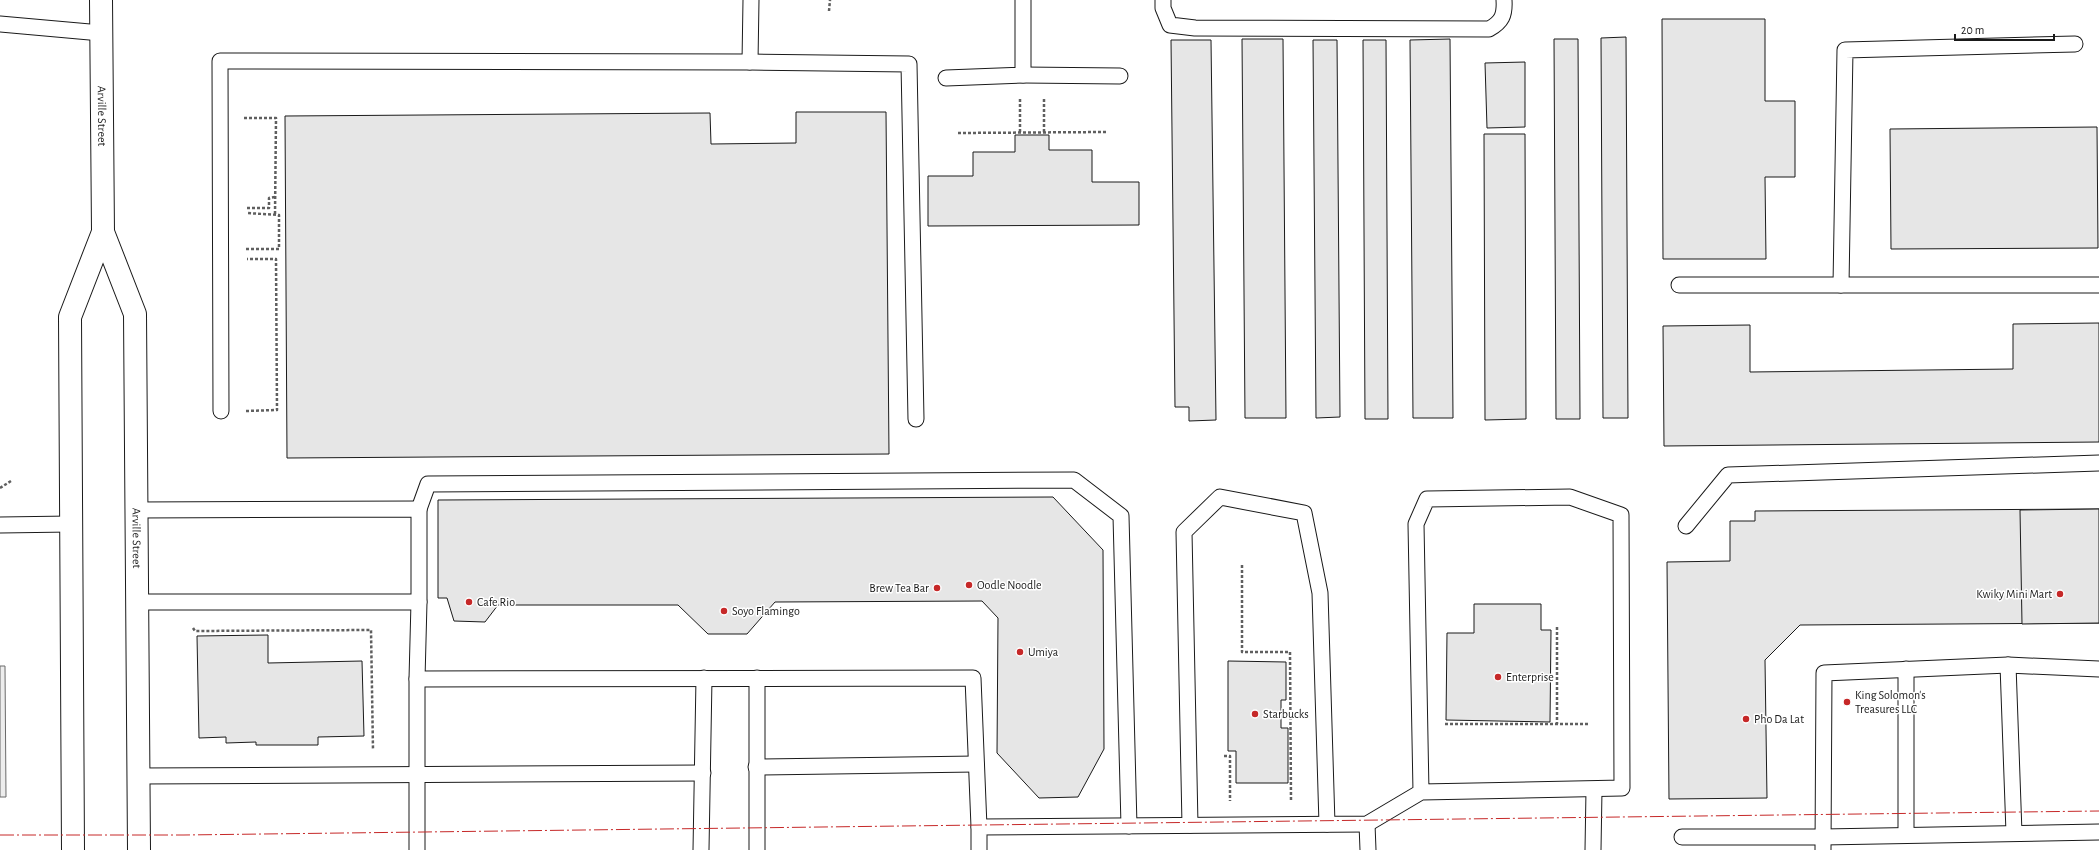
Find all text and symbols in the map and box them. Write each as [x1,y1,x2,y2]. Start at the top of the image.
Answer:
scale bar [1955,16,2054,42]
text: 20 m [1961,24,1984,36]
street label: Arville Street [96,86,108,147]
street label: Arville Street [130,508,143,568]
place label: Oodle Noodle [977,579,1042,591]
marker: Oodle Noodle [964,580,974,590]
place label: Brew Tea Bar [869,582,929,594]
marker: Brew Tea Bar [932,583,942,593]
place label: Kwiky Mini Mart [1976,588,2052,601]
marker: Kwiky Mini Mart [2055,589,2065,599]
place label: Cafe Rio [477,596,515,608]
marker: Cafe Rio [464,597,474,607]
place label: Soyo Flamingo [732,605,800,618]
marker: Soyo Flamingo [719,606,729,616]
place label: Umiya [1028,646,1059,659]
marker: Umiya [1015,647,1025,657]
place label: Enterprise [1506,671,1554,683]
marker: Enterprise [1493,672,1503,682]
place label: King Solomon's Treasures LLC [1855,689,1926,715]
marker: King Solomon's Treasures LLC [1842,697,1852,707]
place label: Starbucks [1263,708,1309,720]
marker: Starbucks [1250,709,1260,719]
place label: Pho Da Lat [1754,713,1804,725]
marker: Pho Da Lat [1741,714,1751,724]

